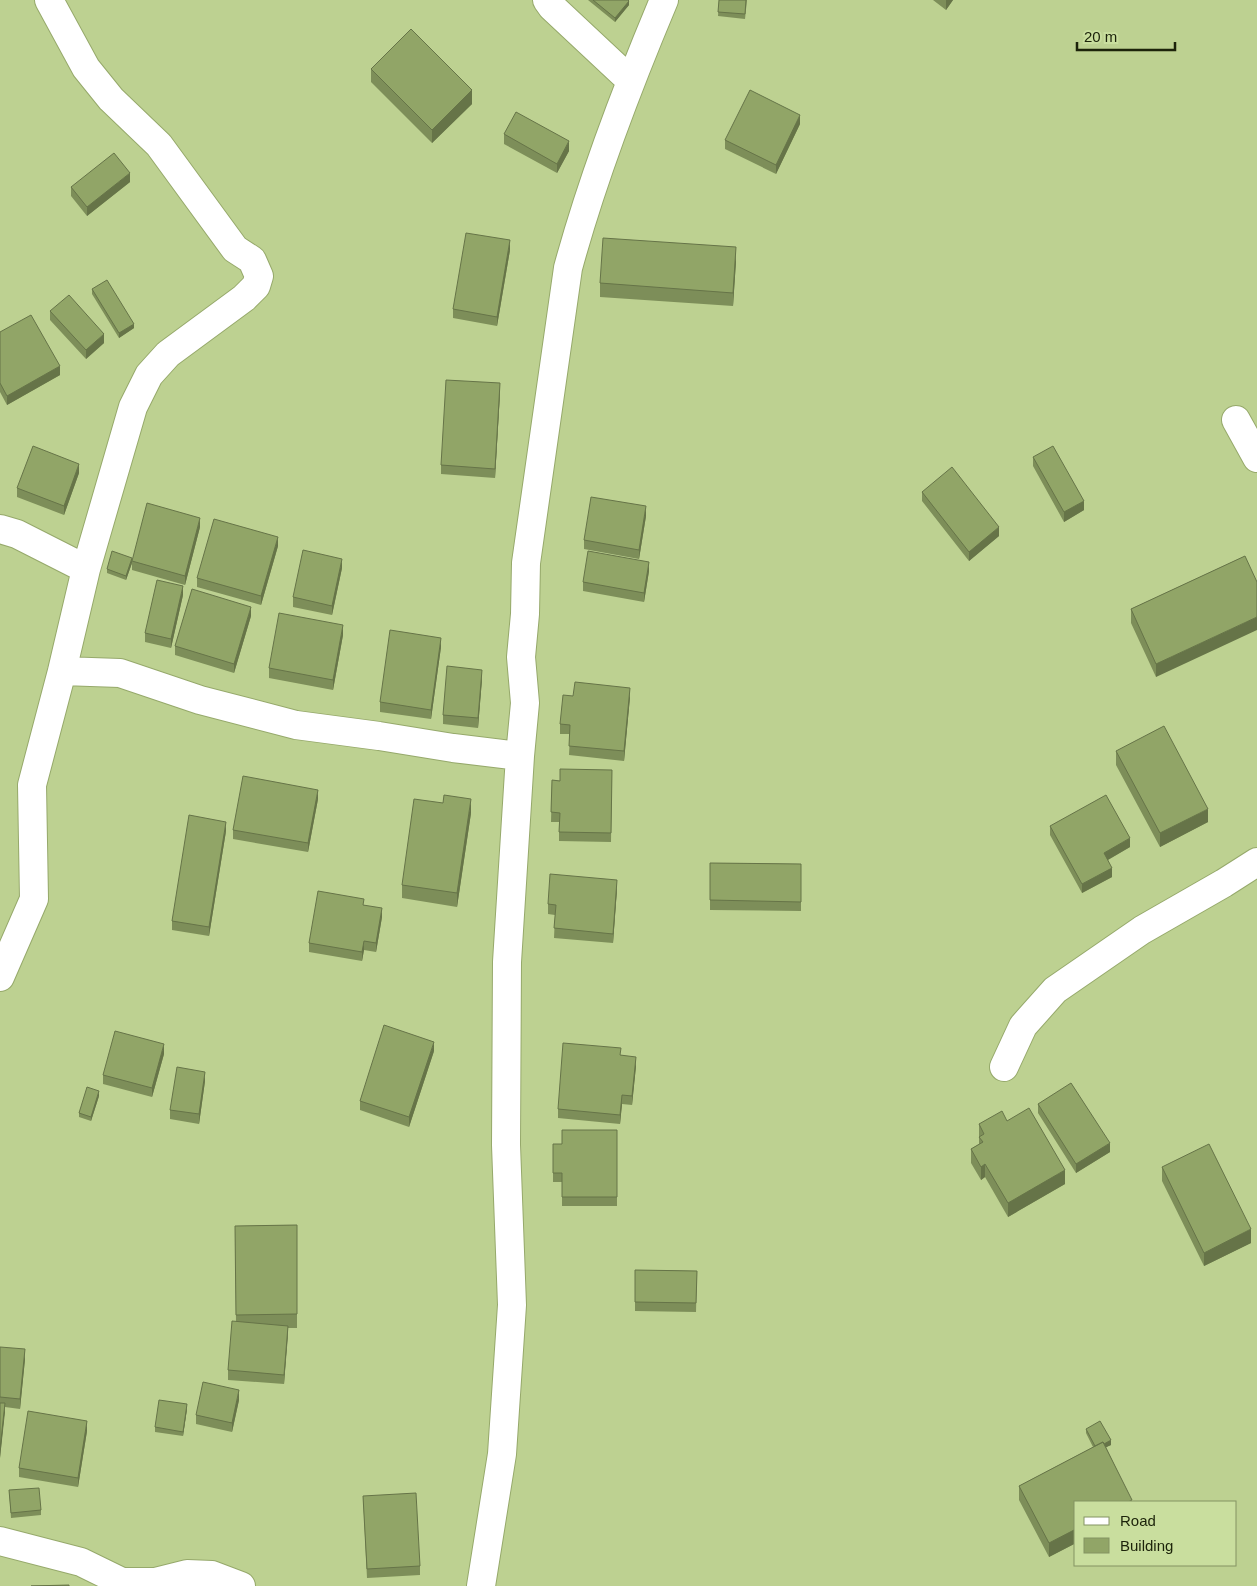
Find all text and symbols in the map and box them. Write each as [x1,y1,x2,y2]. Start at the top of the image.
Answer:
scale bar [1077,20,1174,52]
text: 20 m [1084,28,1117,45]
legend [1074,1501,1237,1566]
text: Road [1120,1512,1156,1529]
text: Building [1120,1537,1173,1554]

